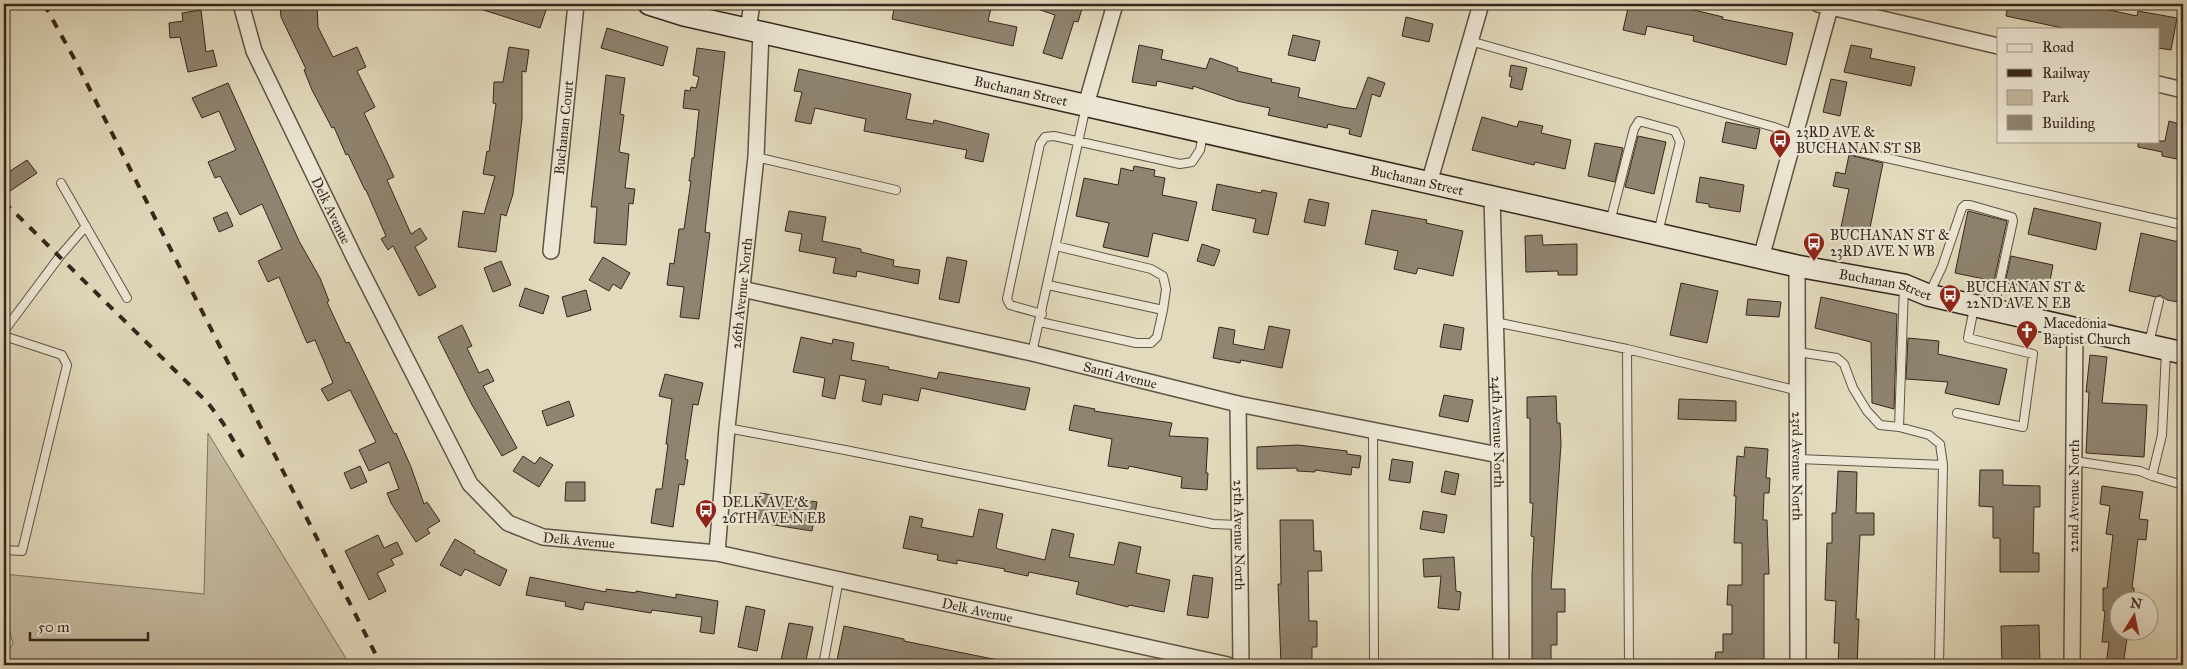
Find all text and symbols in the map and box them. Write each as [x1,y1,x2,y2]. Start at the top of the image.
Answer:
legend [1997,28,2160,142]
text: Road [2042,38,2074,56]
text: Railway [2042,64,2091,82]
street label: Buchanan Street [973,72,1069,110]
street label: Buchanan Court [550,80,577,176]
text: Park [2042,88,2069,106]
text: Building [2042,114,2096,132]
place label: 23RD AVE & BUCHANAN ST SB [1796,124,1921,157]
bus stop icon: 23RD AVE & BUCHANAN ST SB [1768,128,1792,159]
street label: Buchanan Street [1369,161,1465,199]
street label: Delk Avenue [308,174,355,247]
place label: BUCHANAN ST & 23RD AVE N WB [1830,227,1950,260]
bus stop icon: BUCHANAN ST & 23RD AVE N WB [1802,231,1826,262]
street label: 26th Avenue North [727,236,756,350]
street label: Buchanan Street [1838,265,1933,304]
place label: BUCHANAN ST & 22ND AVE N EB [1966,279,2086,312]
bus stop icon: BUCHANAN ST & 22ND AVE N EB [1938,283,1962,314]
place label: Macedonia Baptist Church [2043,315,2131,348]
church icon: Macedonia Baptist Church [2015,319,2039,350]
street label: Santi Avenue [1082,358,1159,392]
street label: 24th Avenue North [1488,376,1508,488]
street label: 23rd Avenue North [1789,411,1806,521]
street label: 22nd Avenue North [2065,439,2083,553]
street label: 25th Avenue North [1230,479,1249,591]
place label: DELK AVE & 26TH AVE N EB [722,494,826,527]
bus stop icon: DELK AVE & 26TH AVE N EB [694,498,718,529]
street label: Delk Avenue [542,529,616,552]
north arrow [2110,592,2160,642]
street label: Delk Avenue [940,594,1015,626]
text: N [2129,594,2144,613]
scale bar [30,609,148,641]
text: 50 m [38,618,70,636]

